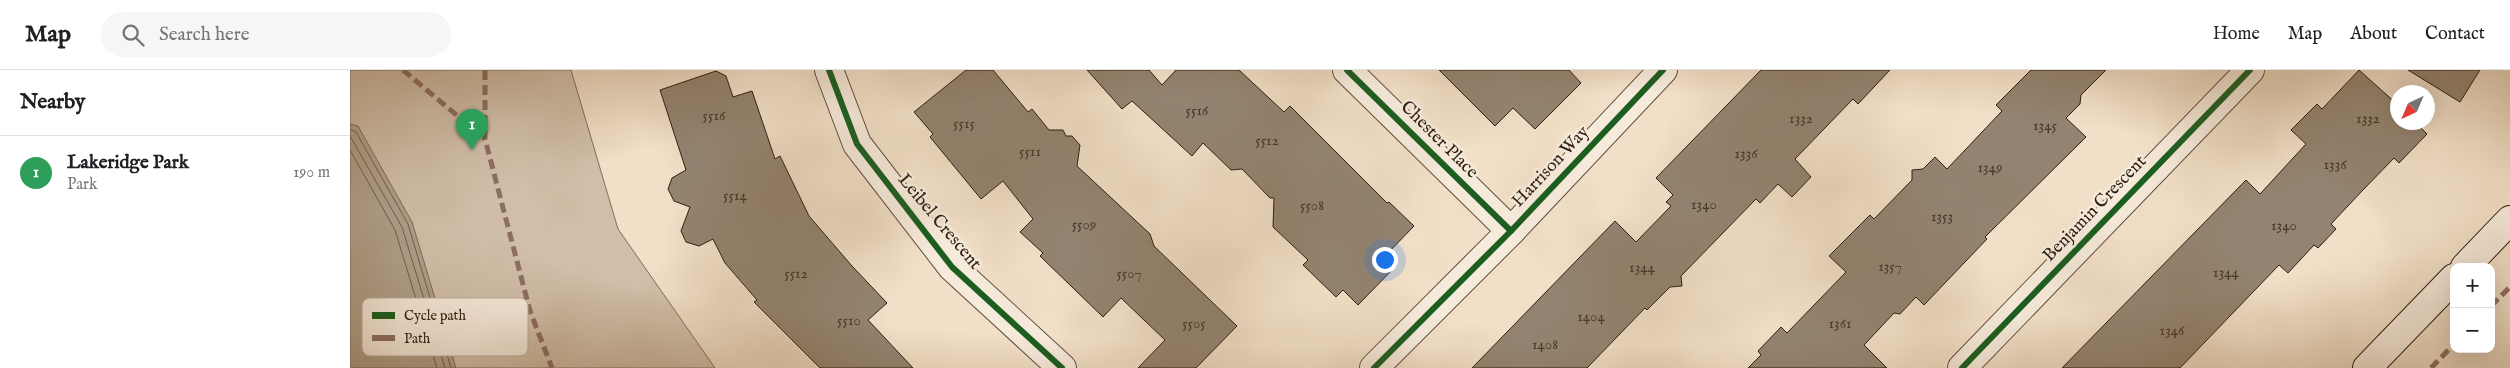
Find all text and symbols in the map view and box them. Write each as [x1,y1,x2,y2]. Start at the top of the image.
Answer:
search box [101,12,451,57]
text: Map [25,19,71,50]
icon: search [119,21,147,49]
text: Search here [159,23,250,47]
text: Home [2213,23,2260,46]
text: Map [2288,23,2322,46]
text: About [2350,23,2397,46]
text: Contact [2425,23,2485,46]
north arrow [2390,85,2435,130]
text: Nearby [20,89,85,116]
street label: Chester Place [1395,96,1483,184]
house number: 5516 [1186,101,1209,120]
house number: 5516 [703,106,726,125]
pin: 1 [456,109,488,150]
house number: 1332 [1789,109,1813,128]
house number: 1332 [2356,109,2380,128]
house number: 5515 [953,114,976,133]
house number: 1345 [2033,116,2058,135]
street label: Harrison Way [1507,121,1595,213]
house number: 5512 [1255,131,1279,150]
house number: 5511 [1019,142,1041,161]
house number: 1336 [1734,144,1758,163]
text: Lakeridge Park [67,151,189,175]
street label: Benjamin Crescent [2038,151,2152,267]
house number: 1336 [2323,155,2347,174]
house number: 1349 [1977,158,2003,177]
text: 1 [33,163,39,183]
text: 190 m [293,163,330,183]
street label: Leibel Crescent [892,169,986,275]
text: Park [67,175,97,195]
house number: 5514 [723,186,748,205]
house number: 1340 [1691,195,1717,214]
house number: 5508 [1300,196,1324,215]
house number: 1353 [1931,207,1953,226]
house number: 5509 [1072,215,1096,234]
house number: 1340 [2271,216,2297,235]
your location [1372,247,1398,273]
house number: 1357 [1878,257,1902,276]
house number: 1344 [1629,258,1656,277]
house number: 1344 [2213,263,2240,282]
map controls [2450,263,2495,353]
button: + [2450,263,2495,308]
house number: 5512 [784,264,808,283]
house number: 5507 [1116,264,1142,283]
legend [362,298,528,356]
text: Cycle path [404,307,466,325]
house number: 1404 [1577,307,1605,326]
button: − [2450,308,2495,353]
house number: 5510 [837,311,861,330]
house number: 5505 [1182,314,1206,333]
house number: 1361 [1828,314,1852,333]
house number: 1346 [2160,321,2185,340]
text: Path [404,330,431,348]
house number: 1408 [1532,335,1558,354]

